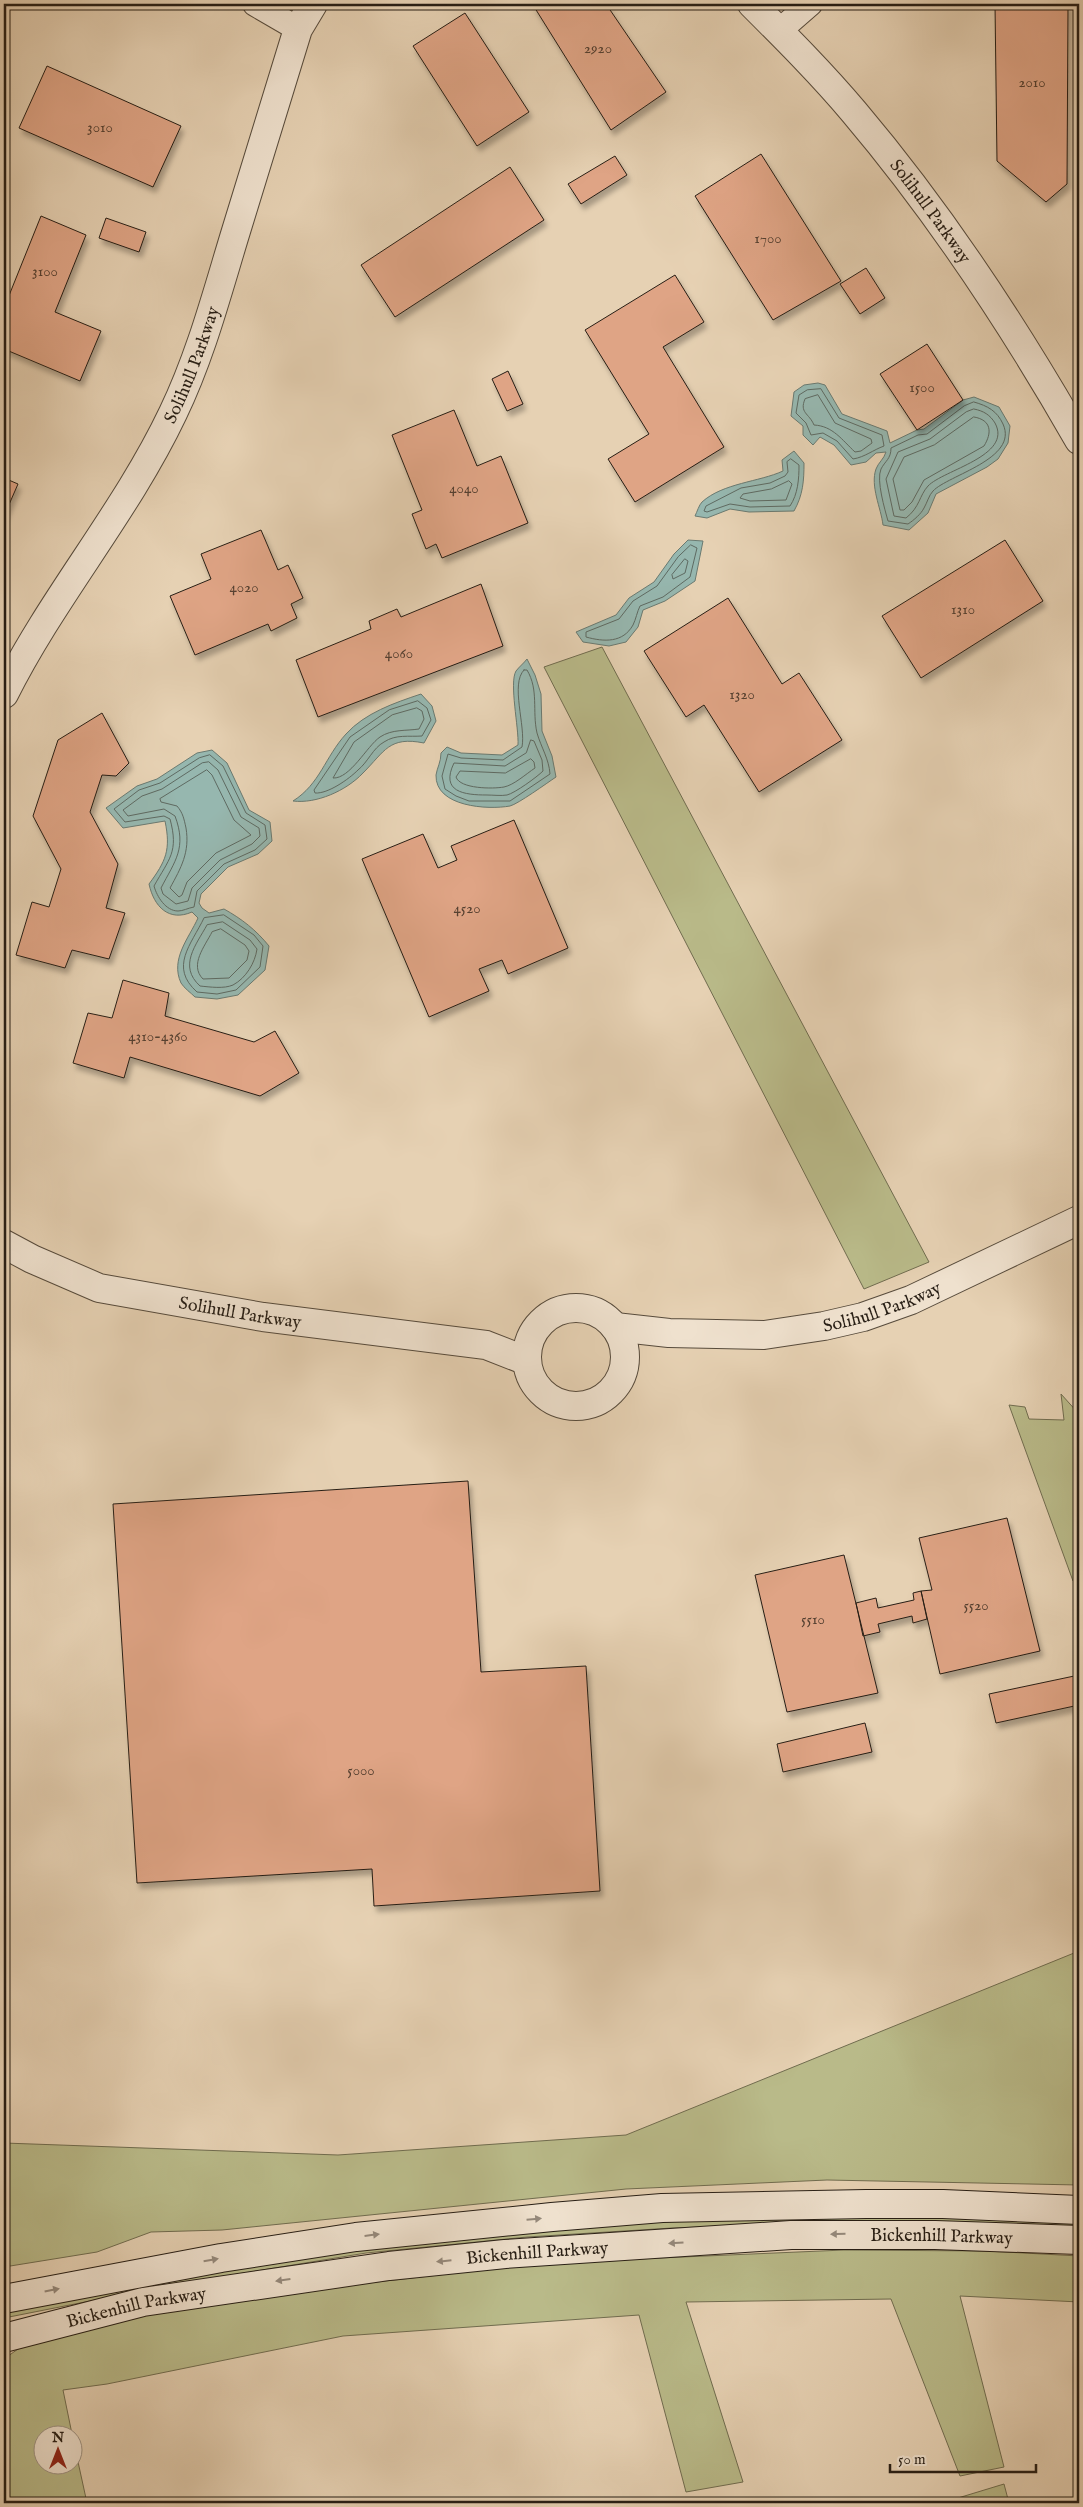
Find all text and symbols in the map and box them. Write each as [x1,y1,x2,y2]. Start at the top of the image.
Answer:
house number: 2920 [584,39,612,58]
house number: 2010 [1018,73,1046,92]
house number: 3010 [87,118,113,137]
street label: Solihull Parkway [884,155,975,269]
house number: 1700 [754,229,782,248]
house number: 3100 [32,262,58,281]
street label: Solihull Parkway [160,304,226,428]
house number: 1500 [909,378,935,397]
house number: 4040 [449,479,479,498]
house number: 4020 [229,578,259,597]
house number: 1310 [951,600,975,619]
house number: 4060 [385,644,413,663]
house number: 1320 [729,685,755,704]
house number: 4520 [453,899,481,918]
house number: 4310-4360 [128,1027,188,1046]
street label: Solihull Parkway [821,1277,946,1339]
street label: Solihull Parkway [177,1292,303,1335]
house number: 5520 [963,1596,989,1615]
house number: 5510 [801,1610,825,1629]
house number: 5000 [347,1761,375,1780]
one-way arrow [526,2215,542,2223]
street label: Bickenhill Parkway [870,2225,1013,2251]
one-way arrow [364,2231,380,2239]
one-way arrow [830,2231,846,2239]
street label: Bickenhill Parkway [465,2237,609,2271]
one-way arrow [668,2240,684,2248]
one-way arrow [204,2255,220,2263]
one-way arrow [436,2257,452,2265]
one-way arrow [275,2277,291,2285]
street label: Bickenhill Parkway [64,2283,208,2334]
one-way arrow [44,2285,60,2293]
north arrow [32,2424,82,2474]
text: N [51,2429,64,2447]
scale bar [890,2442,1037,2474]
text: 50 m [898,2450,926,2469]

